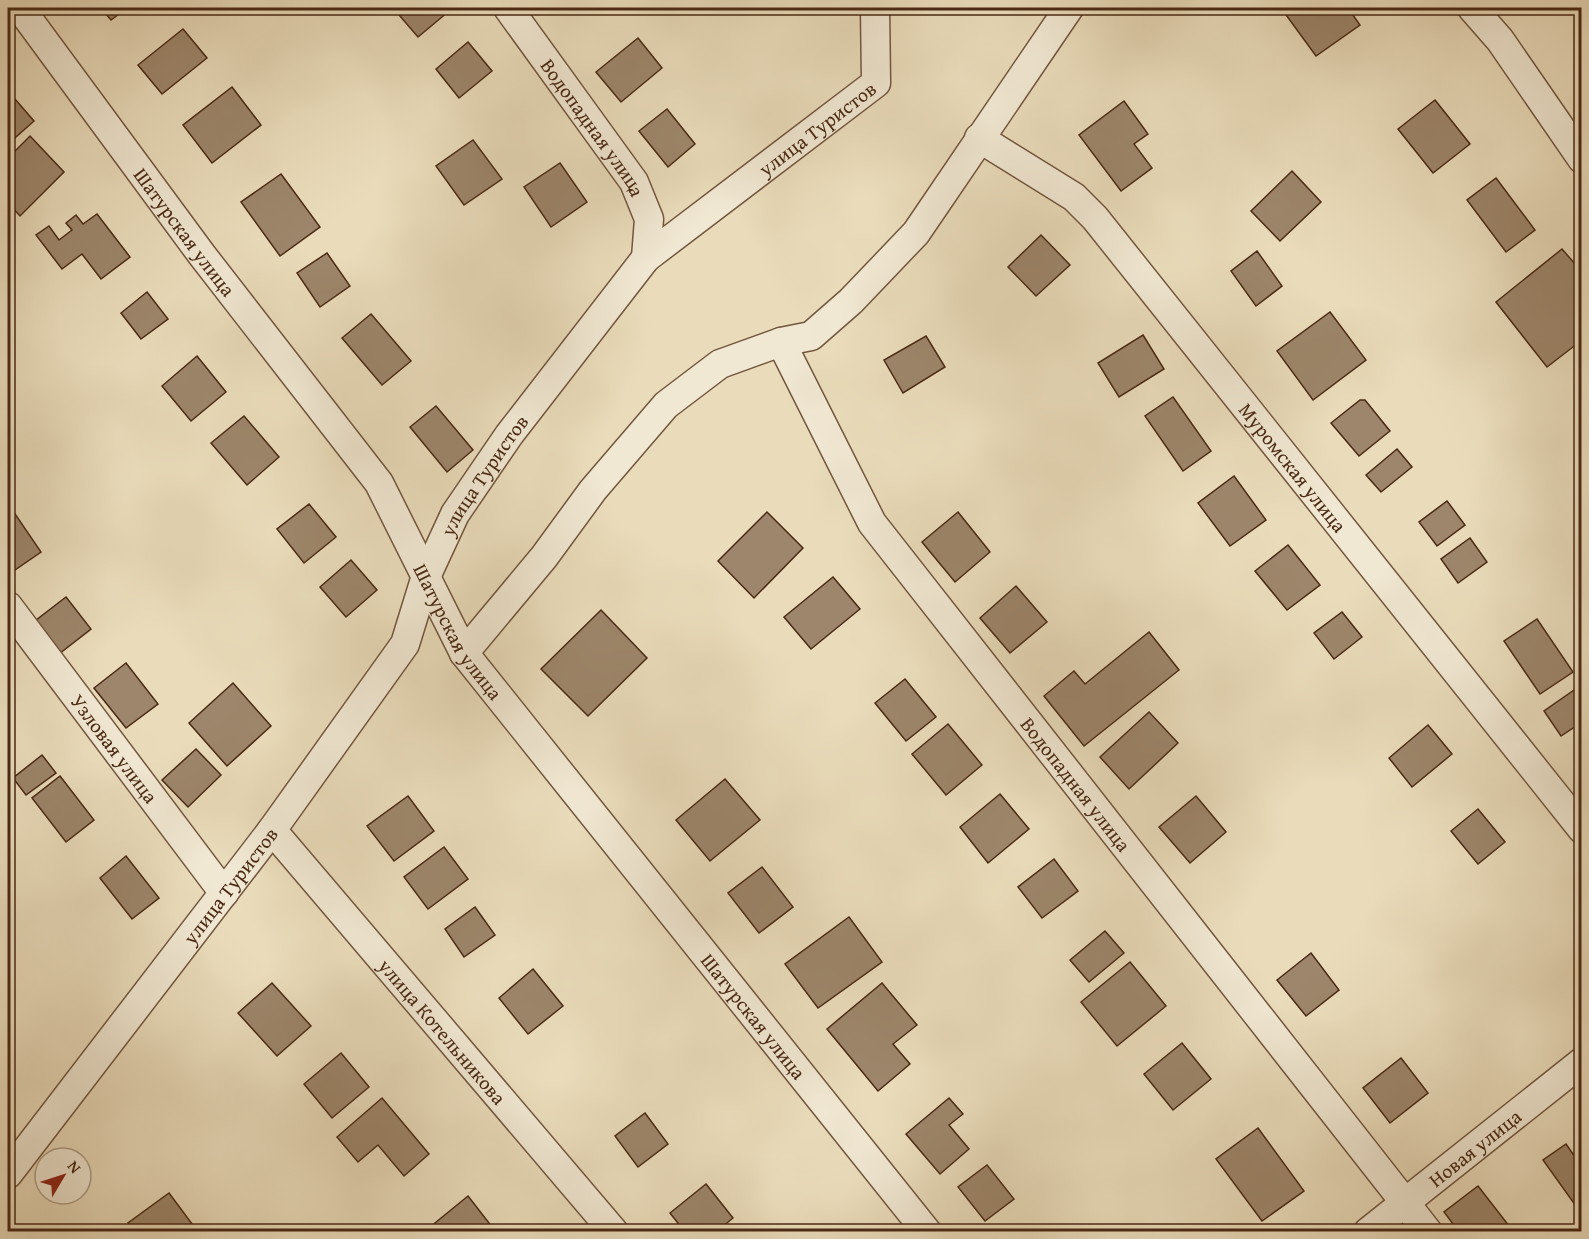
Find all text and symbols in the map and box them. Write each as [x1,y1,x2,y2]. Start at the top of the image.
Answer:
street label: Водопадная улица [534,52,653,201]
street label: улица Туристов [751,74,882,183]
street label: Шатурская улица [127,161,243,302]
street label: Муромская улица [1233,396,1355,538]
street label: улица Туристов [432,408,535,541]
street label: Шатурская улица [407,558,510,706]
street label: Узловая улица [64,688,166,809]
street label: Водопадная улица [1014,710,1139,858]
street label: улица Туристов [175,820,284,951]
street label: Шатурская улица [695,946,814,1085]
street label: улица Котельникова [372,951,514,1111]
street label: Новая улица [1422,1101,1527,1193]
north arrow [33,1146,93,1206]
text: N [62,1155,88,1179]

